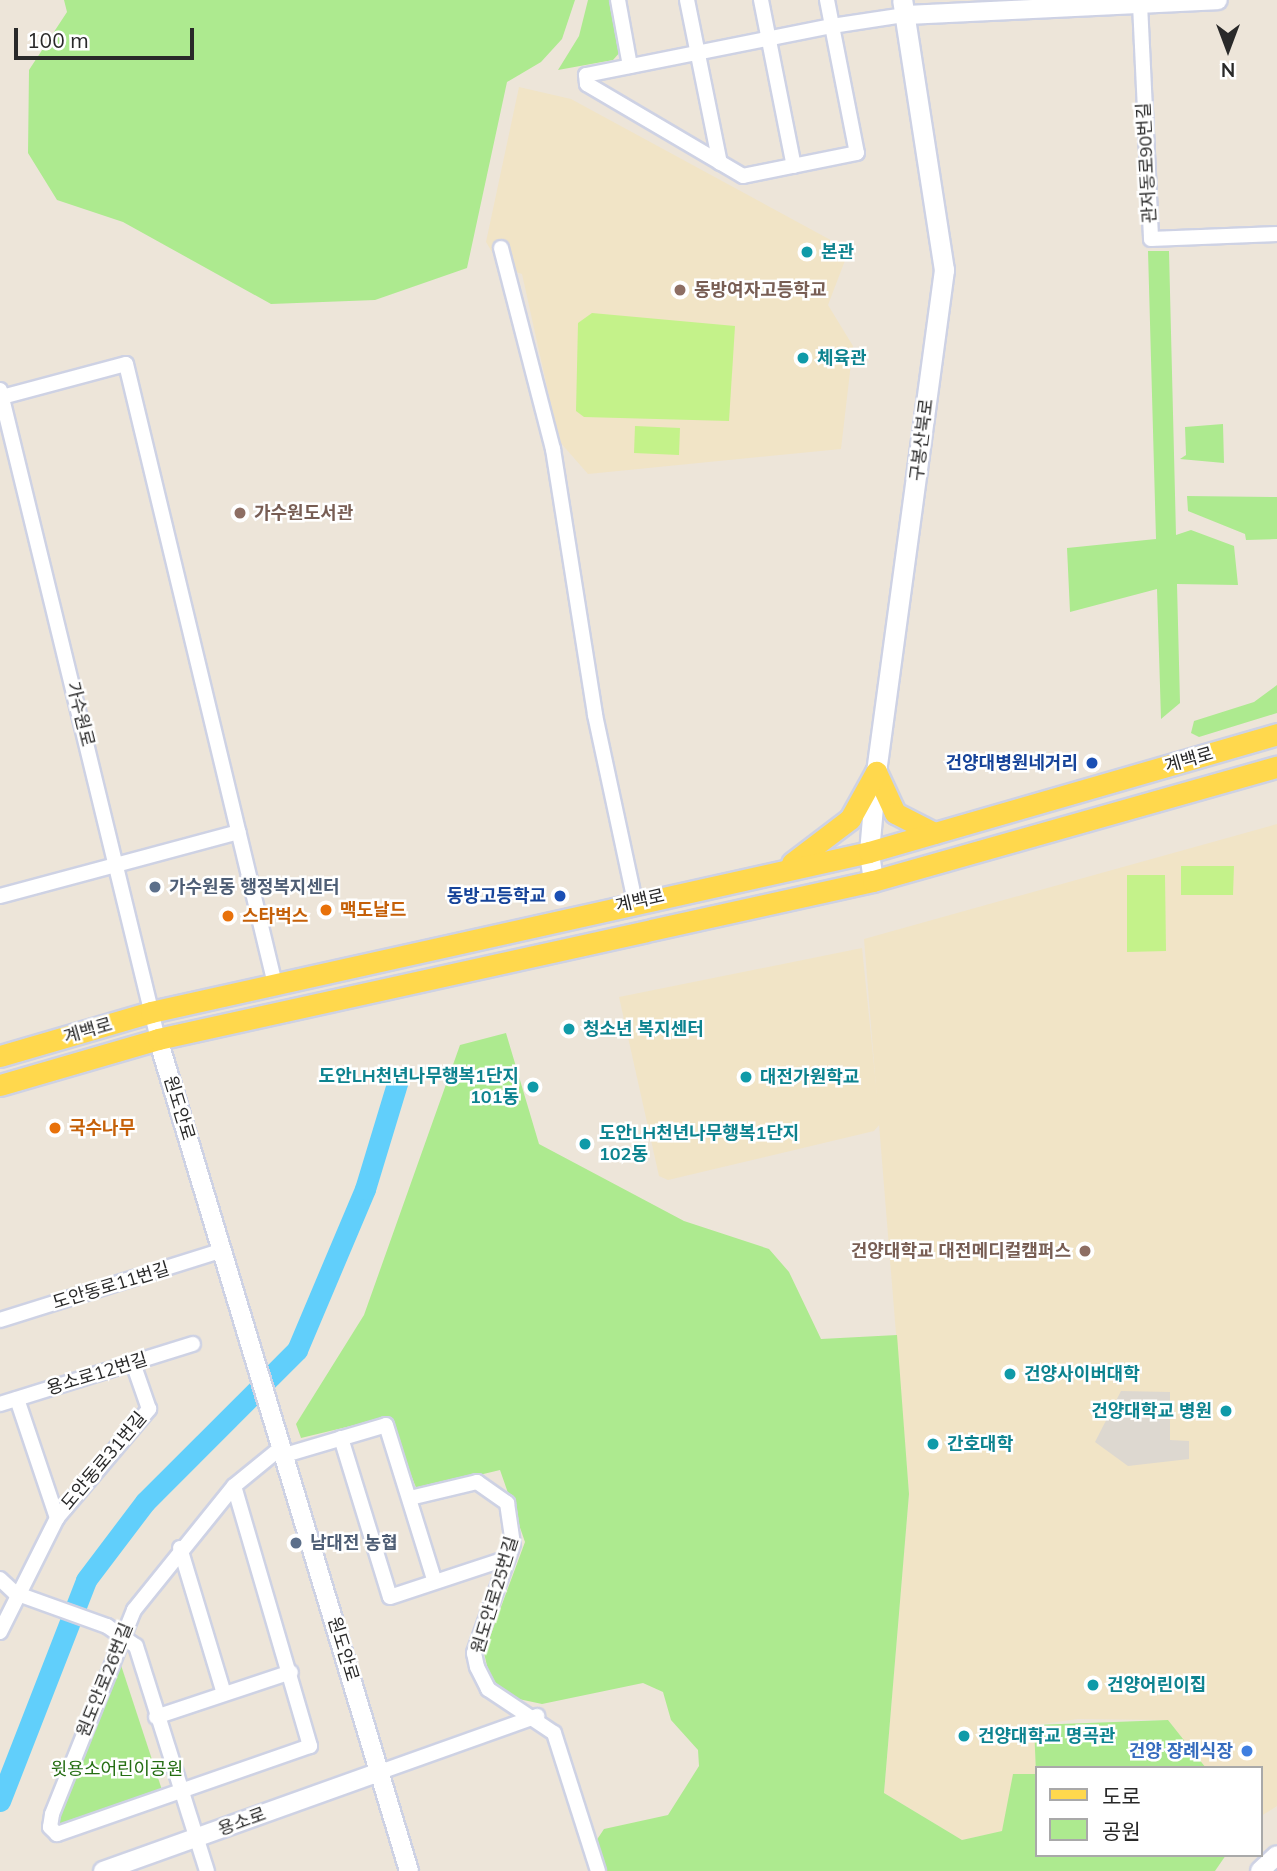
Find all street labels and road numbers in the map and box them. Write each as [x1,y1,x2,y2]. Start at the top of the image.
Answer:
street label: 관저동로90번길 [1133,102,1161,224]
street label: 구봉산북로 [906,398,938,482]
street label: 가수원로 [62,679,98,749]
street label: 계백로 [1162,743,1216,777]
street label: 계백로 [613,885,667,917]
street label: 계백로 [61,1014,115,1048]
street label: 원도안로 [159,1073,199,1143]
street label: 도안동로11번길 [50,1258,172,1314]
street label: 용소로12번길 [44,1348,150,1400]
street label: 도안동로31번길 [57,1408,151,1514]
street label: 원도안로25번길 [467,1534,523,1656]
street label: 원도안로 [323,1614,363,1684]
street label: 원도안로26번길 [72,1620,138,1740]
street label: 용소로 [215,1803,269,1841]

